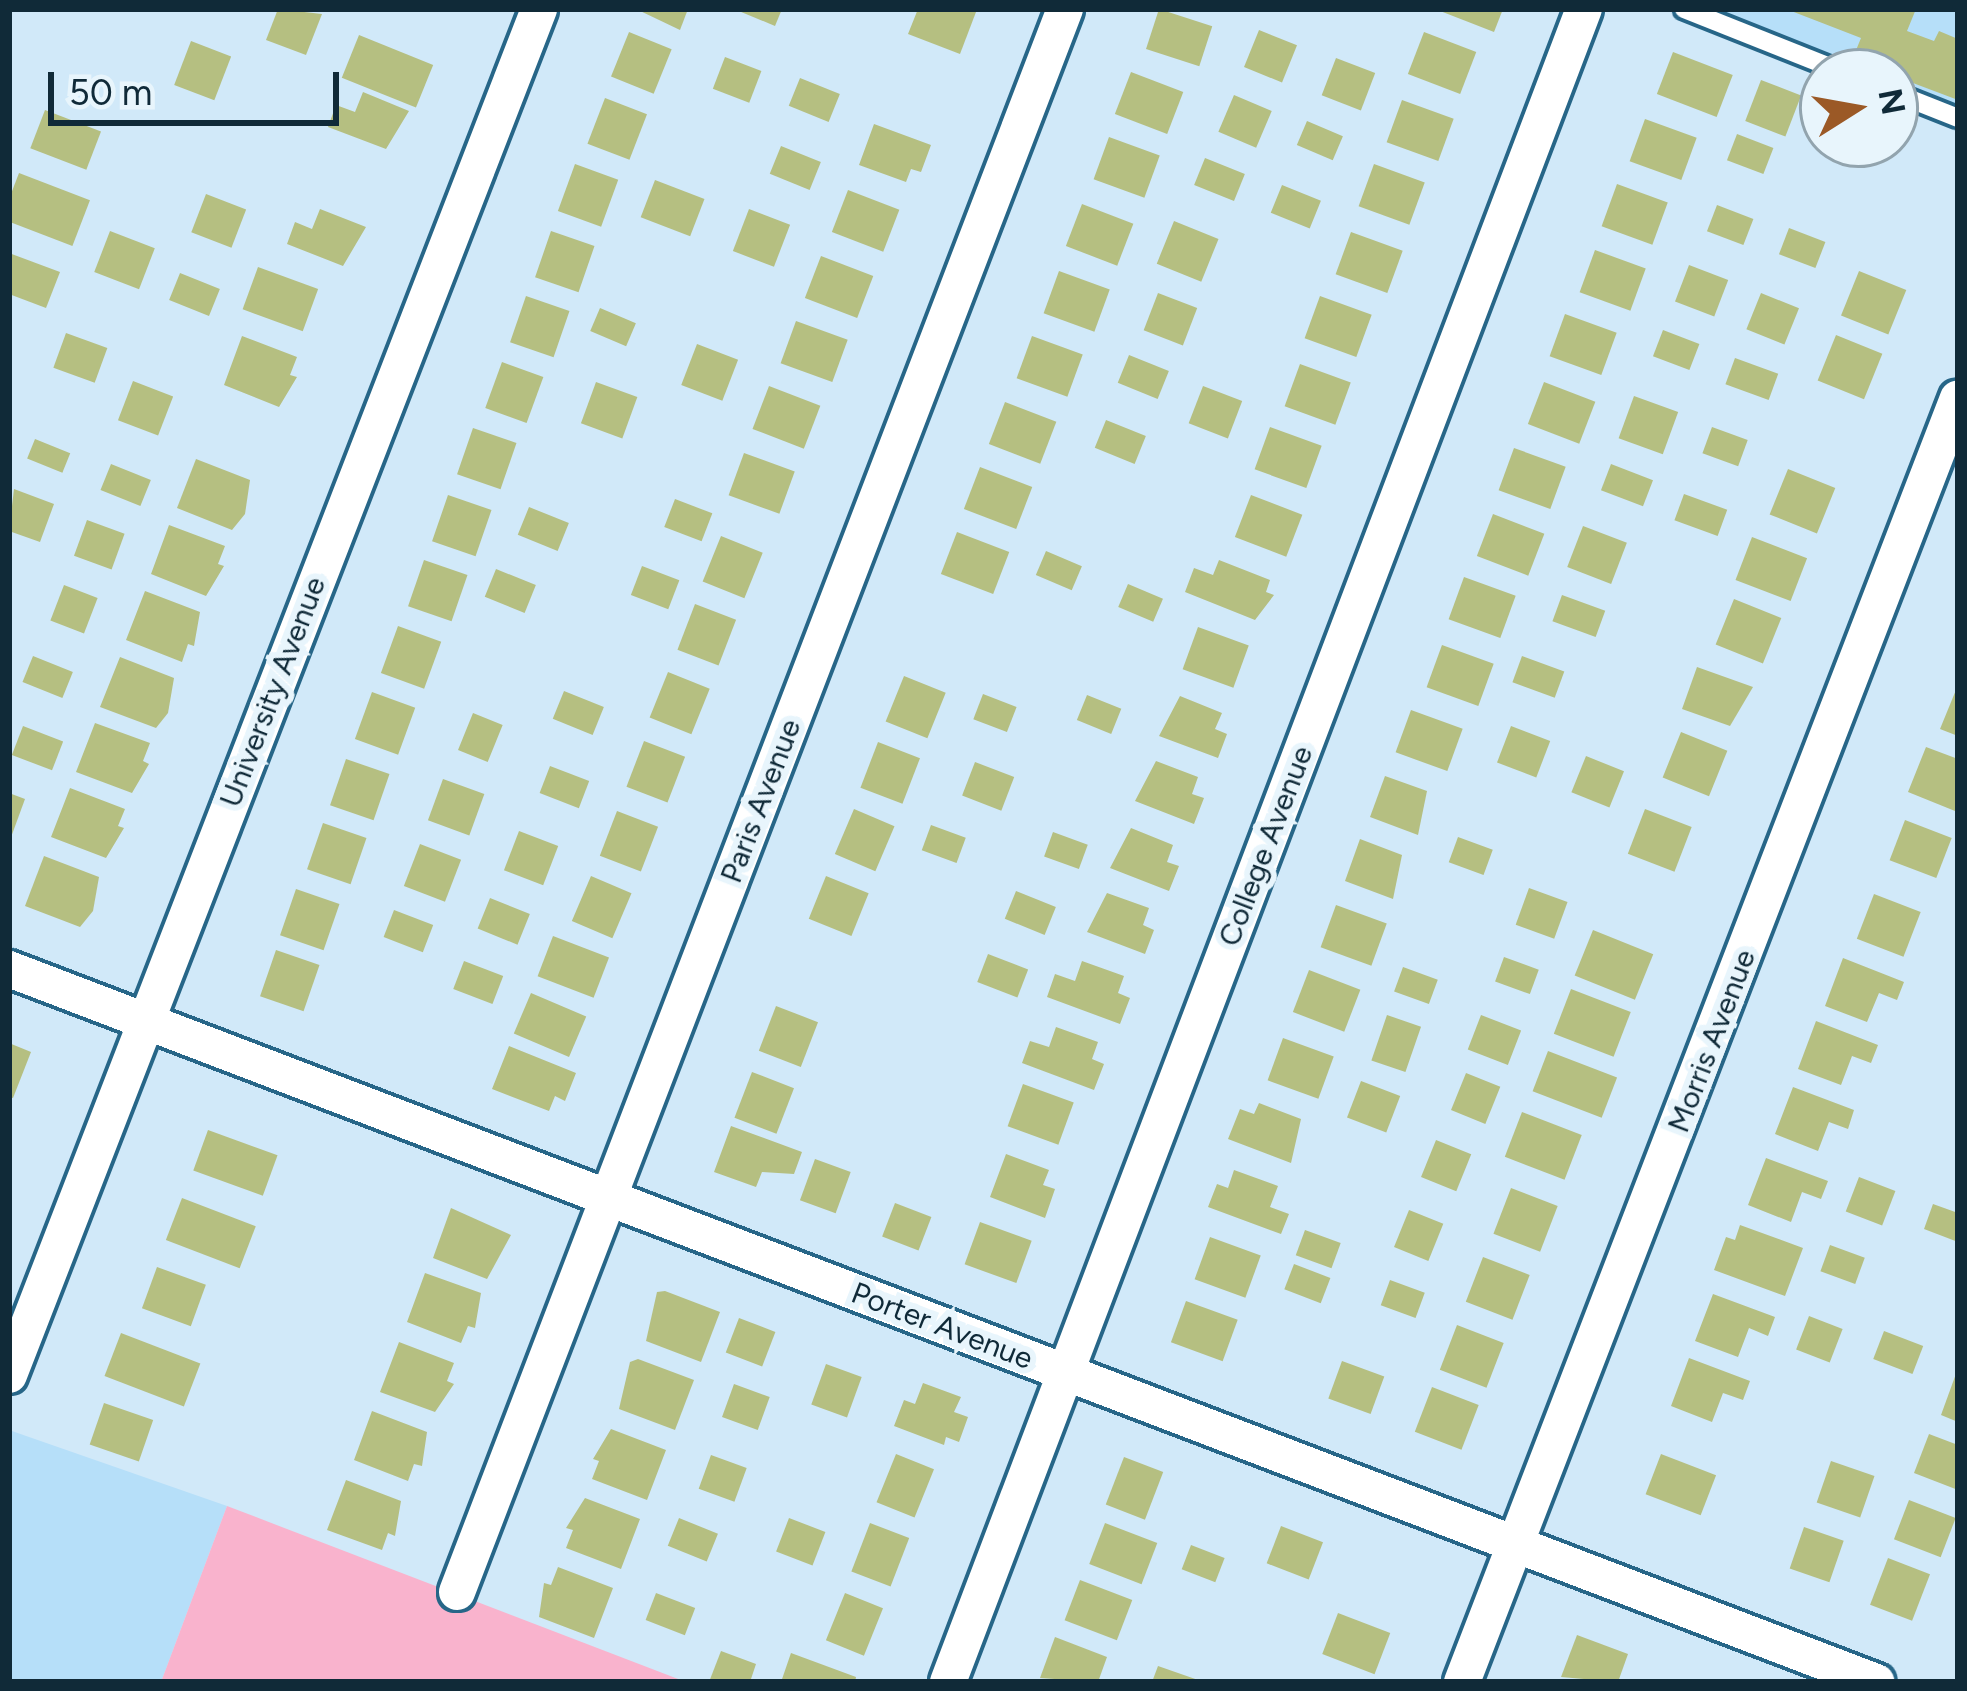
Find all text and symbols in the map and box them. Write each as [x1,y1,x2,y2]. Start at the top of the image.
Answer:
scale bar [54,48,345,122]
north arrow [1799,48,1919,168]
text: 50 m [69,71,152,114]
text: N [1870,85,1913,118]
street label: University Avenue [213,572,333,812]
street label: Paris Avenue [713,714,809,888]
street label: College Avenue [1211,741,1321,951]
street label: Morris Avenue [1661,945,1763,1137]
street label: Porter Avenue [846,1275,1038,1377]

